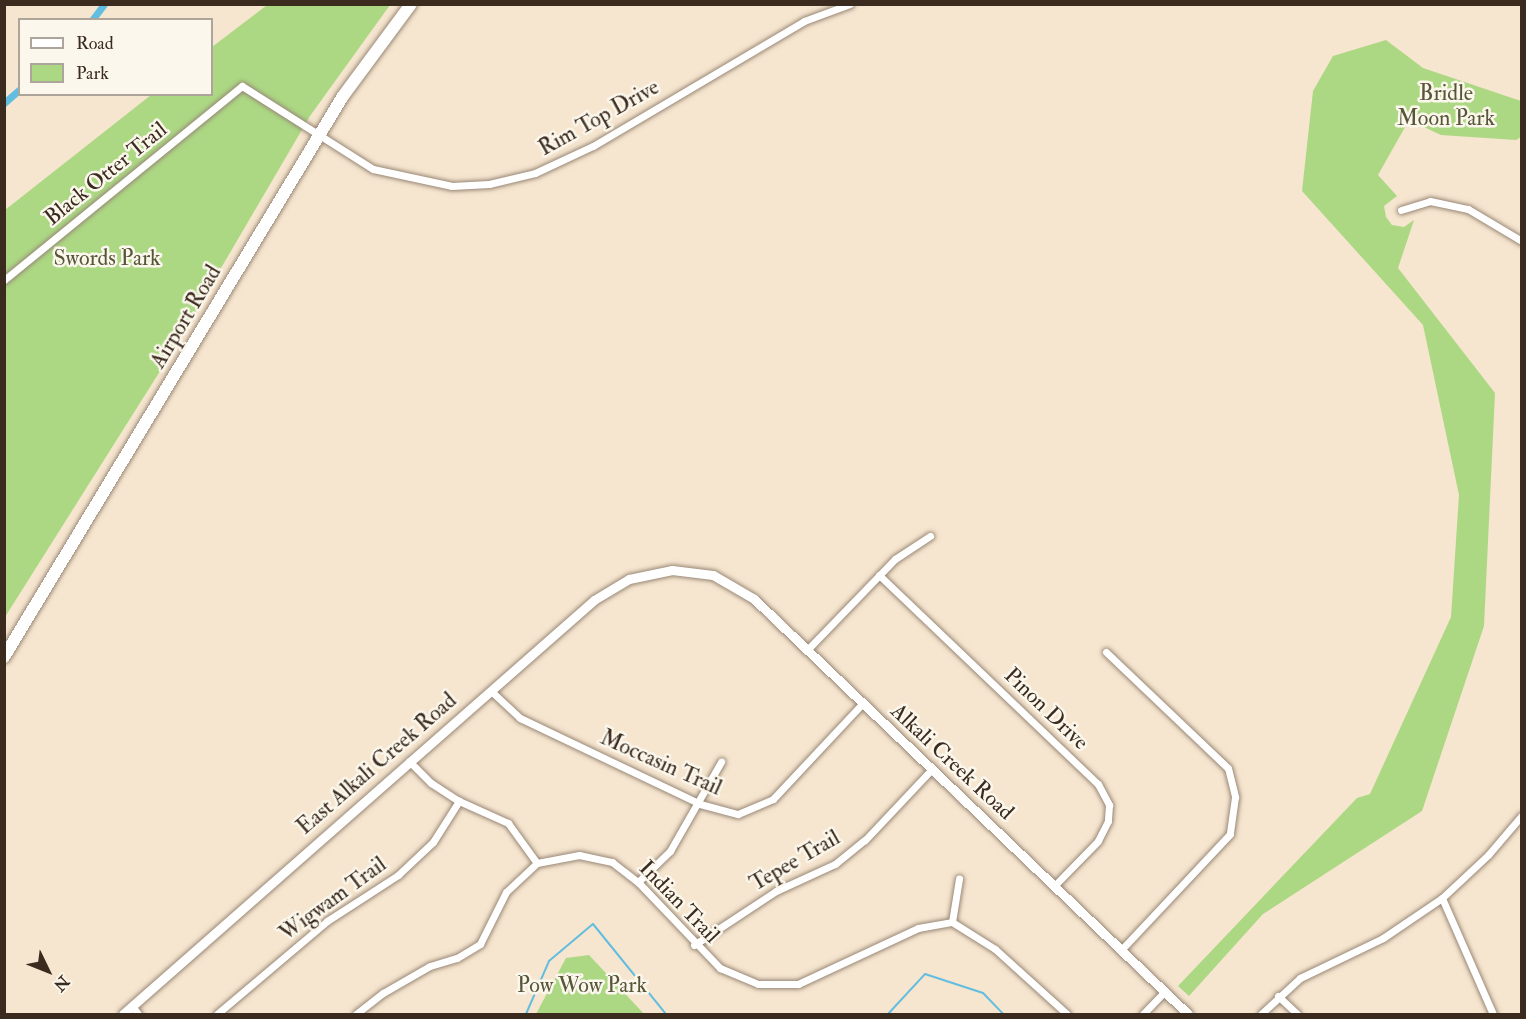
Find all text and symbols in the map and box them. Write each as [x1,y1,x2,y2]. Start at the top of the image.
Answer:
legend [18,18,213,96]
text: Road [76,32,114,55]
text: Park [76,62,109,85]
street label: Rim Top Drive [534,74,664,162]
park label: Bridle Moon Park [1397,80,1495,132]
street label: Black Otter Trail [39,117,173,231]
park label: Swords Park [53,246,161,272]
street label: Airport Road [145,261,227,373]
street label: Pinon Drive [998,662,1094,756]
street label: East Alkali Creek Road [292,687,462,841]
street label: Alkali Creek Road [885,698,1019,826]
street label: Moccasin Trail [596,724,726,802]
street label: Tepee Trail [745,825,845,897]
street label: Wigwam Trail [274,851,392,947]
street label: Indian Trail [633,855,725,949]
north arrow [18,941,78,1001]
text: N [49,971,73,995]
park label: Pow Wow Park [517,973,647,999]

